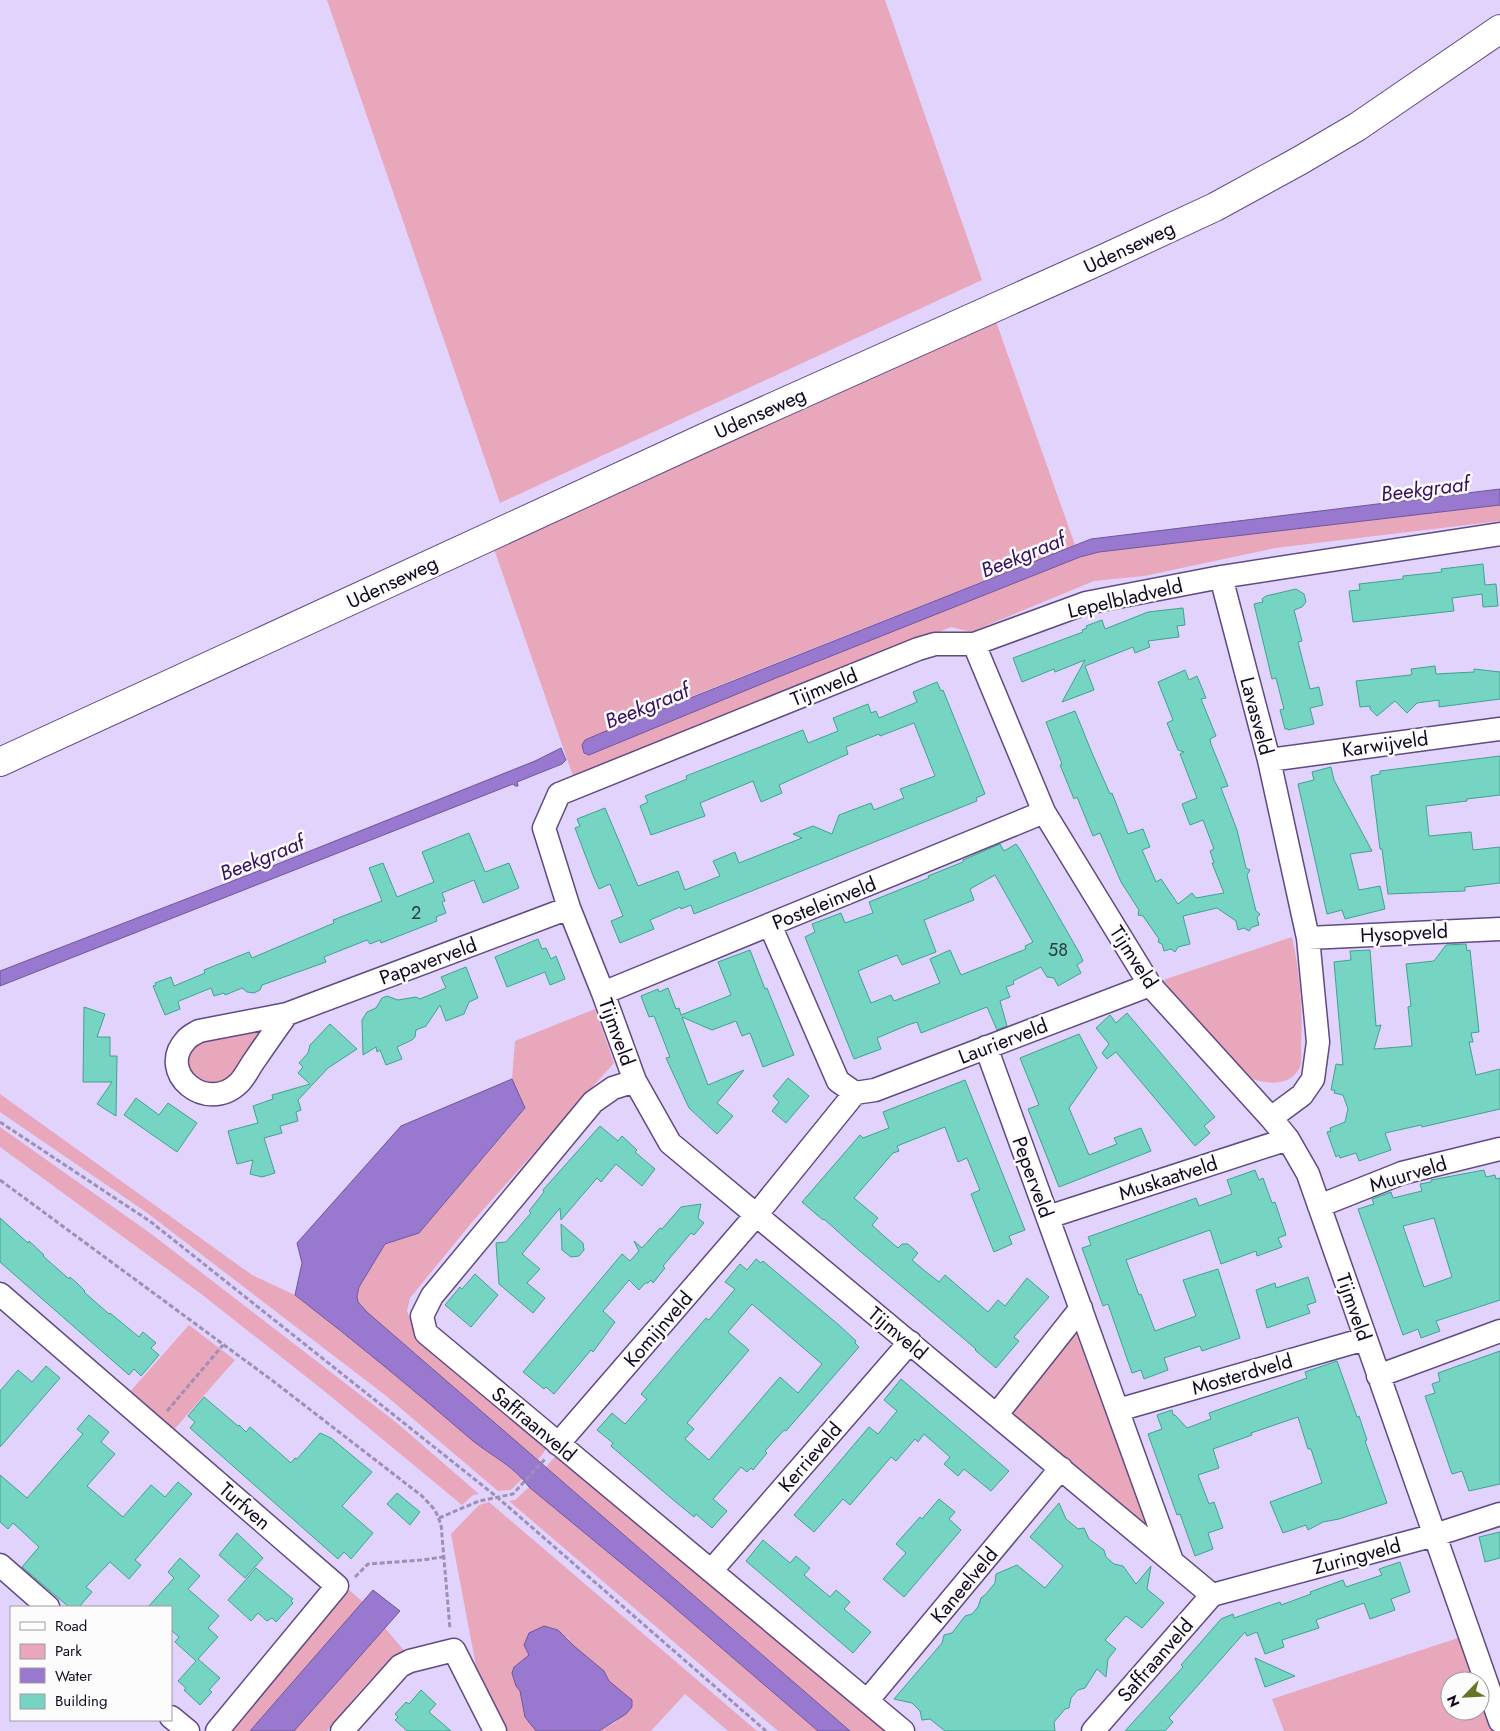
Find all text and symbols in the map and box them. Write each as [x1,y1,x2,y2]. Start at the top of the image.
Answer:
street label: Udenseweg [1079,214,1180,281]
street label: Udenseweg [710,380,811,447]
water label: Beekgraaf [1379,468,1474,509]
water label: Beekgraaf [976,523,1073,586]
street label: Udenseweg [342,549,443,616]
street label: Lepelbladveld [1065,571,1186,626]
street label: Tijmveld [786,661,862,714]
water label: Beekgraaf [600,674,697,737]
street label: Lavasveld [1232,674,1281,758]
street label: Karwijveld [1340,724,1430,765]
water label: Beekgraaf [215,826,312,889]
street label: Posteleinveld [768,869,880,937]
house number: 2 [411,900,421,926]
street label: Hysopveld [1359,917,1449,950]
street label: Tijmveld [1102,920,1165,994]
street label: Papaverveld [375,930,481,993]
house number: 58 [1048,937,1068,963]
street label: Tijmveld [591,994,642,1070]
street label: Laurierveld [954,1011,1052,1072]
street label: Peperveld [1004,1132,1061,1222]
street label: Muskaatveld [1115,1149,1221,1208]
street label: Muurveld [1366,1149,1450,1200]
street label: Tijmveld [1328,1269,1379,1345]
street label: Komijnveld [617,1285,700,1374]
street label: Tijmveld [862,1300,934,1367]
street label: Mosterdveld [1188,1346,1296,1403]
street label: Saffraanveld [485,1380,583,1469]
street label: Kerrieveld [772,1416,849,1499]
street label: Turfven [212,1476,277,1537]
street label: Zuringveld [1310,1531,1404,1582]
street label: Kaneelveld [924,1541,1005,1630]
legend [10,1606,172,1721]
street label: Saffraanveld [1111,1612,1200,1709]
text: Road [55,1615,87,1637]
text: Park [55,1640,82,1662]
text: Water [55,1665,93,1687]
north arrow [1440,1671,1490,1721]
text: Building [55,1690,107,1712]
text: N [1442,1692,1465,1710]

